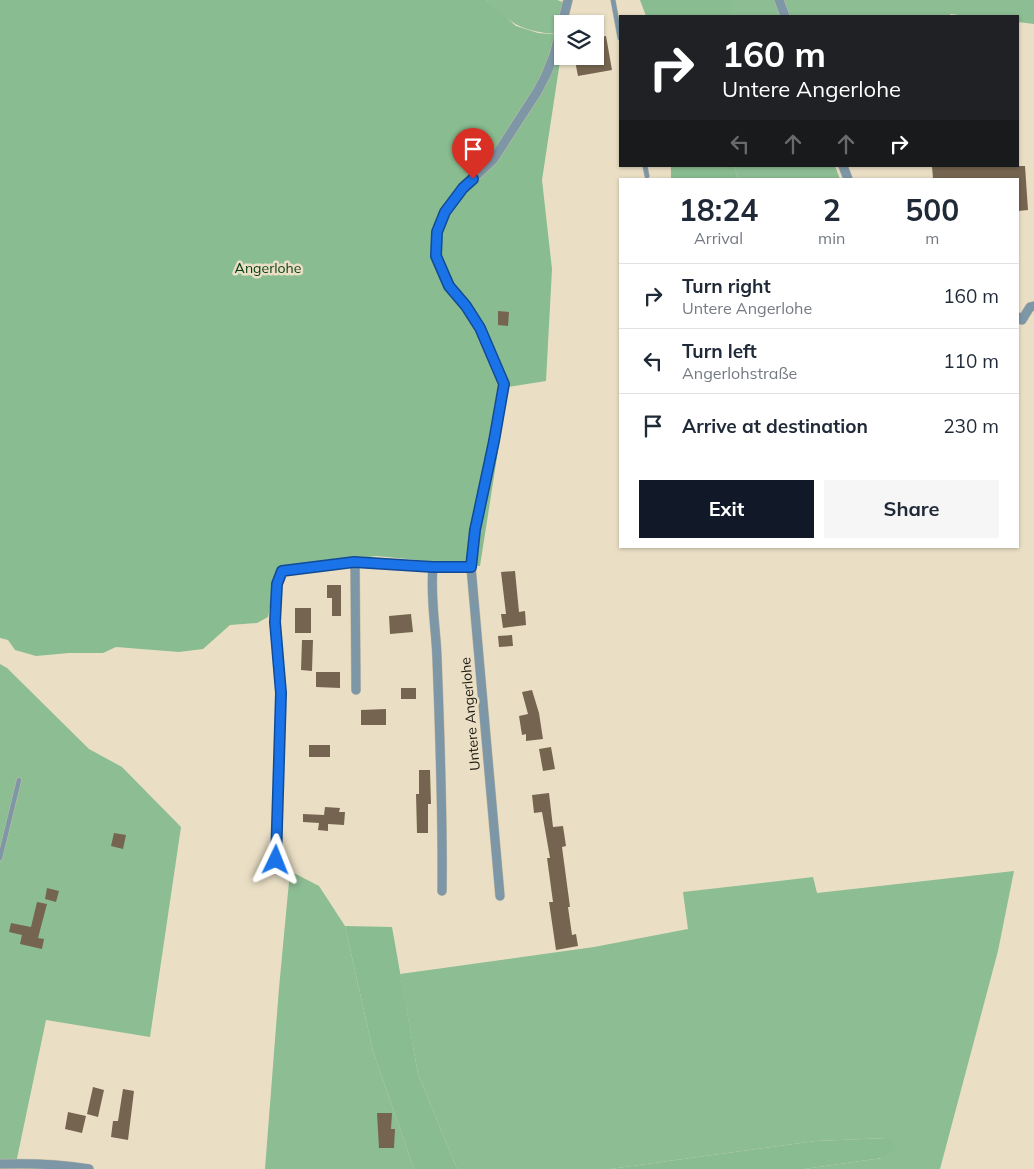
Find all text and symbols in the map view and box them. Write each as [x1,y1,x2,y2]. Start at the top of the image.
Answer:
map controls [554,15,604,65]
button: layers [554,15,604,65]
text: 160 m [722,32,826,76]
icon: right [639,35,704,100]
text: Untere Angerlohe [722,75,901,103]
pin [452,128,494,179]
icon: left [726,130,754,158]
icon: ahead [779,130,807,158]
icon: ahead [832,130,860,158]
icon: right [885,130,913,158]
icon: arrive [459,135,487,163]
text: 18:24 [679,191,758,229]
text: 2 [823,191,841,229]
text: 500 [905,191,959,229]
text: Arrival [694,228,743,248]
text: min [818,228,845,248]
text: m [925,228,939,248]
park label: Angerlohe [235,259,301,277]
text: Turn right [682,274,771,298]
icon: right [639,282,667,310]
text: 160 m [943,284,999,308]
text: Untere Angerlohe [682,298,812,318]
text: Turn left [682,339,757,363]
icon: left [639,347,667,375]
text: 110 m [943,349,999,373]
text: Angerlohstraße [682,363,797,383]
icon: arrive [639,412,667,440]
text: Arrive at destination [682,414,868,438]
text: 230 m [943,414,999,438]
button: Exit [639,480,814,538]
button: Share [824,480,999,538]
street label: Untere Angerlohe [456,656,484,772]
position arrow [249,833,301,885]

